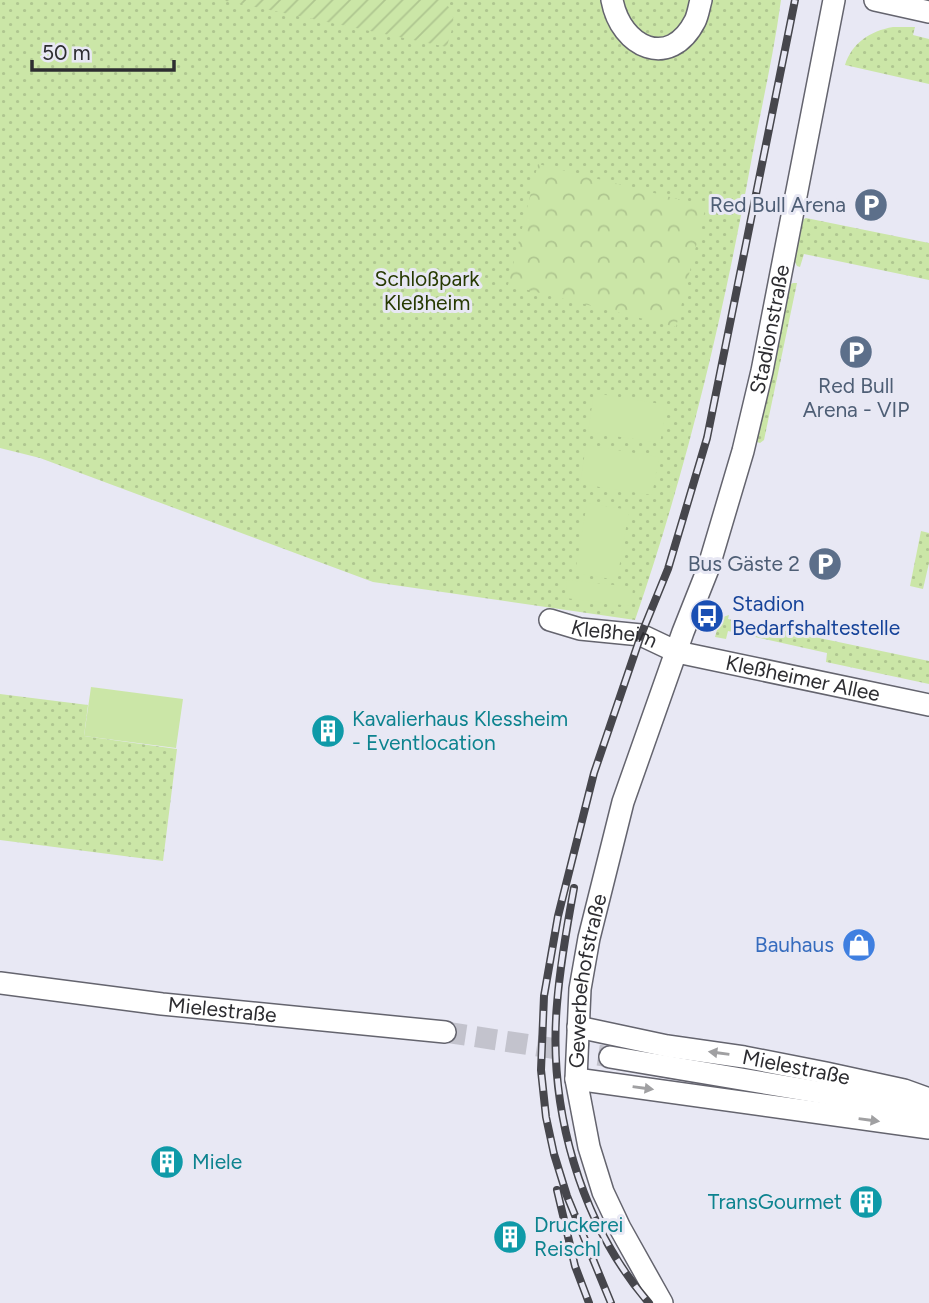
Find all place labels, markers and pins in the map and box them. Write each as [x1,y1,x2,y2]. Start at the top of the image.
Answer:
parking icon: Red Bull Arena [852,186,890,224]
place label: Red Bull Arena [710,192,846,217]
parking icon: Red Bull Arena - VIP [837,333,875,371]
place label: Red Bull Arena - VIP [803,373,909,422]
parking icon: Bus Gäste 2 [806,545,844,583]
place label: Bus Gäste 2 [688,551,800,576]
place label: Stadion Bedarfshaltestelle [732,591,900,640]
bus stop icon: Stadion Bedarfshaltestelle [688,597,726,635]
place label: Kavalierhaus Klessheim - Eventlocation [352,706,568,755]
building icon: Kavalierhaus Klessheim - Eventlocation [309,712,347,750]
shop icon: Bauhaus [840,926,878,964]
place label: Bauhaus [755,932,834,957]
building icon: Miele [148,1143,186,1181]
place label: Miele [192,1149,242,1174]
building icon: TransGourmet [847,1183,885,1221]
place label: TransGourmet [708,1189,842,1214]
place label: Druckerei Reischl [534,1212,623,1261]
building icon: Druckerei Reischl [491,1218,529,1256]

